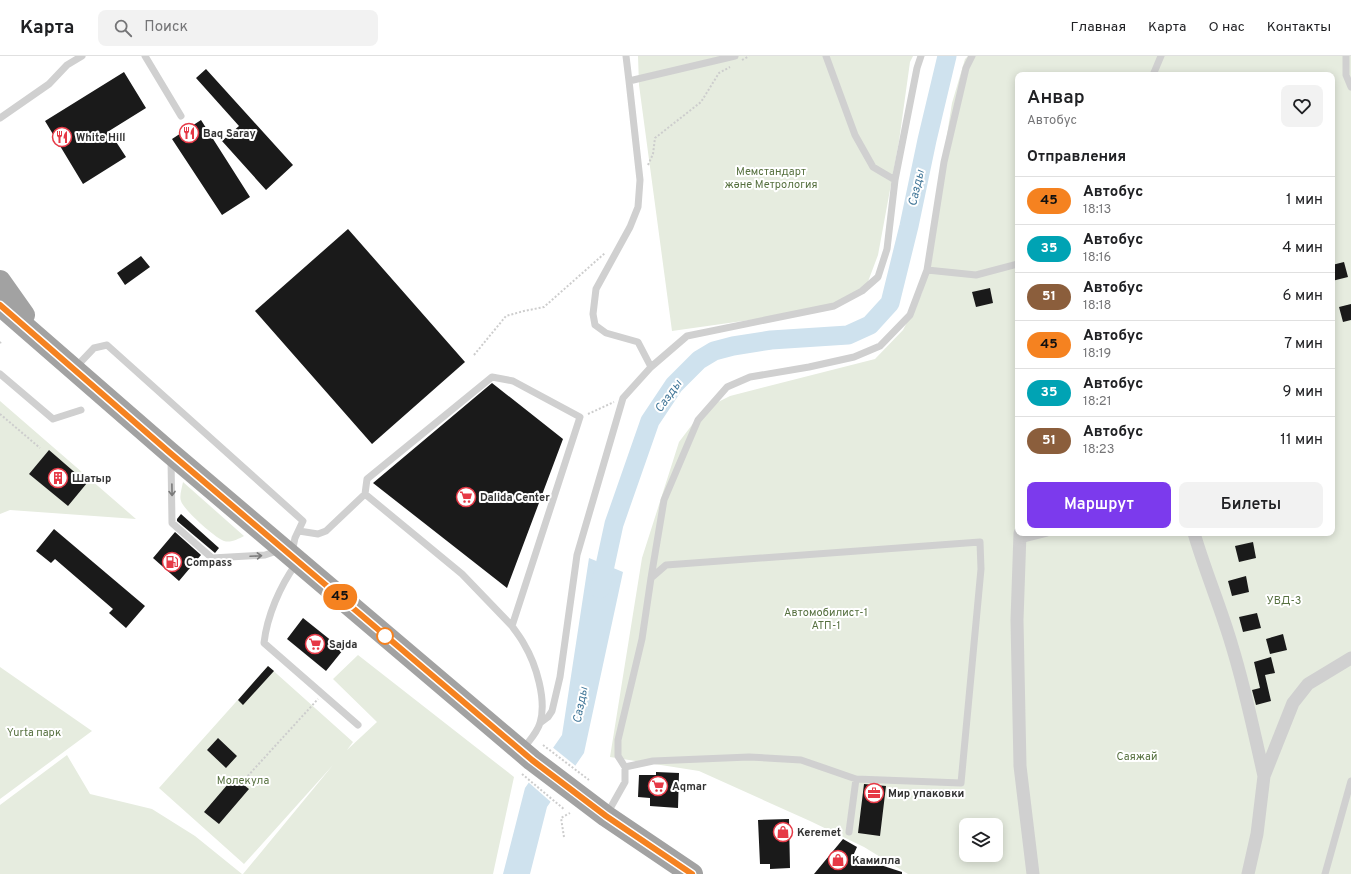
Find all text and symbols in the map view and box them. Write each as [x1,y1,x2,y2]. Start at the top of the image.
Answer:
search box [98,10,378,46]
text: Карта [20,16,74,40]
icon: search [112,17,134,39]
text: Поиск [144,18,188,37]
text: Главная [1071,19,1126,36]
text: Карта [1148,19,1186,36]
text: О нас [1208,19,1245,36]
text: Контакты [1267,19,1331,36]
button: heart [1281,85,1323,127]
text: Анвар [1027,86,1085,110]
text: Автобус [1027,113,1077,129]
restaurant icon: Baq Saray [178,122,200,144]
restaurant icon: White Hill [51,126,73,148]
place label: Baq Saray [203,127,256,141]
place label: White Hill [76,131,126,145]
text: Отправления [1027,148,1126,167]
park label: Мемстандарт және Метрология [725,165,817,192]
water label: Сазды [905,168,929,208]
text: Автобус [1083,183,1143,202]
text: 1 мин [1286,191,1323,210]
text: 45 [1040,192,1058,209]
text: 18:13 [1083,202,1111,218]
text: Автобус [1083,231,1143,250]
text: 4 мин [1282,239,1323,258]
text: 35 [1041,240,1057,257]
text: 18:16 [1083,250,1111,266]
text: Автобус [1083,279,1143,298]
text: 6 мин [1283,287,1323,306]
text: 51 [1042,288,1056,305]
text: 18:18 [1083,298,1112,314]
text: Автобус [1083,327,1143,346]
text: 7 мин [1284,335,1323,354]
text: 45 [1040,336,1058,353]
text: 18:19 [1083,346,1111,362]
text: Автобус [1083,375,1143,394]
water label: Сазды [652,376,687,416]
text: 9 мин [1283,383,1323,402]
text: 35 [1041,384,1057,401]
text: 18:21 [1083,394,1112,410]
text: Автобус [1083,423,1143,442]
text: 11 мин [1280,431,1323,450]
text: 51 [1042,432,1056,449]
text: 18:23 [1083,442,1115,458]
building icon: Шатыр [47,467,69,489]
place label: Шатыр [72,472,111,486]
button: Маршрут [1027,482,1171,528]
button: Билеты [1179,482,1323,528]
one-way arrow [168,483,176,496]
supermarket icon: Dalida Center [455,486,477,508]
place label: Dalida Center [480,491,550,505]
fuel station icon: Compass [161,551,183,573]
one-way arrow [249,552,262,559]
place label: Compass [186,556,232,570]
line badge: 45 [322,584,358,610]
text: 45 [331,588,349,605]
park label: УВД-3 [1267,594,1301,608]
park label: Автомобилист-1 АТП-1 [784,606,868,633]
unlabelled marker [376,627,394,645]
supermarket icon: Sajda [304,633,326,655]
place label: Sajda [329,638,357,652]
water label: Сазды [570,685,593,725]
park label: Yurta парк [7,726,61,740]
park label: Саяжай [1117,750,1157,764]
park label: Молекула [217,774,269,788]
supermarket icon: Aqmar [647,775,669,797]
place label: Aqmar [672,780,707,794]
office icon: Мир упаковки [863,782,885,804]
place label: Мир упаковки [888,787,964,801]
map controls [959,818,1003,862]
button: layers [959,818,1003,862]
shop icon: Keremet [772,821,794,843]
place label: Keremet [797,826,841,840]
shop icon: Камилла [827,849,849,871]
place label: Камилла [852,854,900,868]

